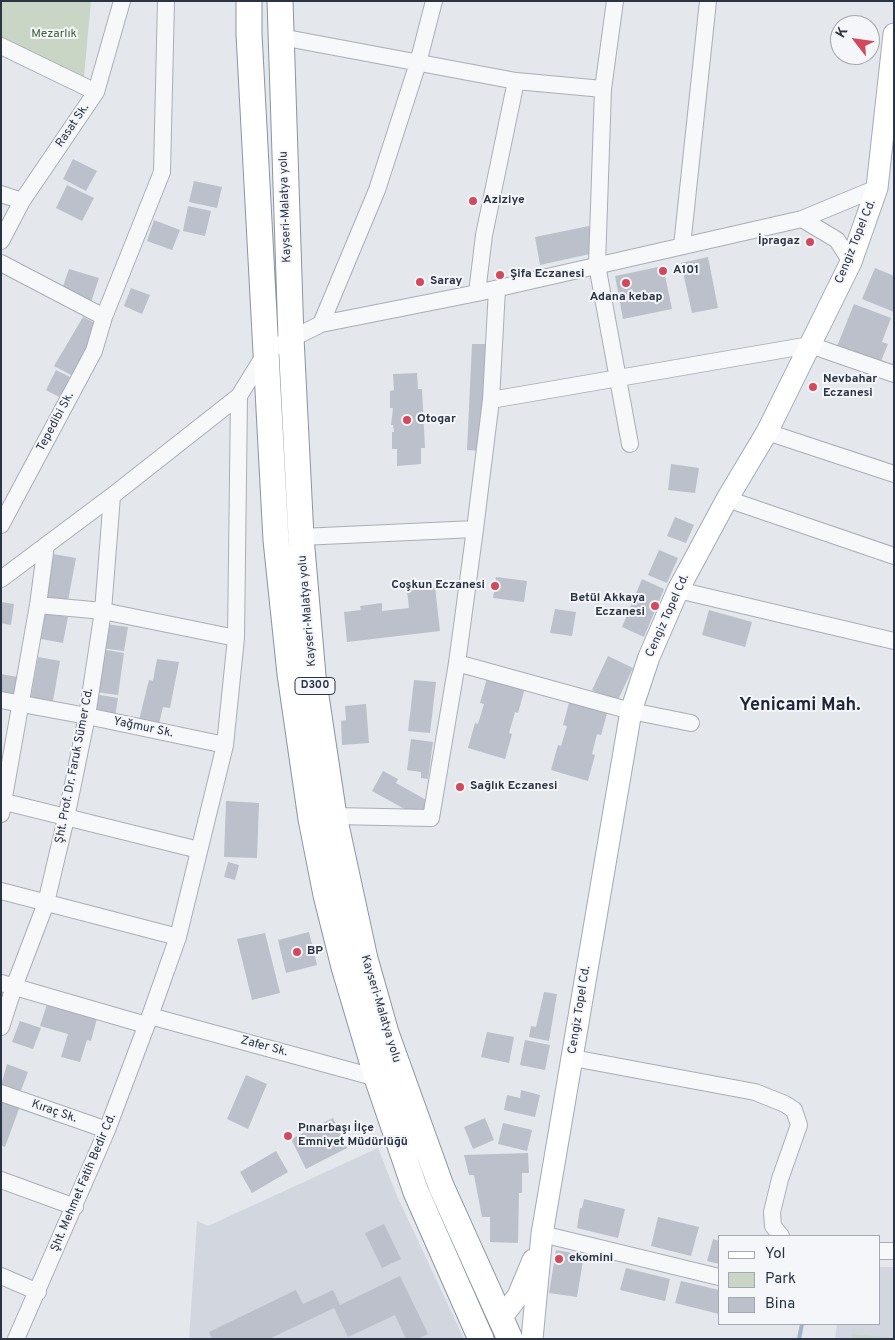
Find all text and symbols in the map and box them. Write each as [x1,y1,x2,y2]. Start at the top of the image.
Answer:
north arrow [830,15,880,65]
text: K [833,24,852,41]
park label: Mezarlık [31,28,77,42]
street label: Rasat Sk. [53,101,93,151]
street label: Kayseri-Malatya yolu [277,151,295,263]
place label: Aziziye [483,194,525,208]
marker: Aziziye [467,195,479,207]
street label: Cengiz Topel Cd. [833,198,879,286]
place label: İpragaz [758,235,800,249]
marker: İpragaz [804,236,816,248]
place label: A101 [673,264,699,278]
marker: A101 [657,265,669,277]
place label: Şifa Eczanesi [510,268,585,282]
marker: Şifa Eczanesi [494,269,506,281]
place label: Saray [430,275,462,289]
marker: Saray [414,276,426,288]
marker: Adana kebap [620,277,632,289]
place label: Adana kebap [590,291,662,305]
place label: Nevbahar Eczanesi [823,373,877,401]
marker: Nevbahar Eczanesi [807,381,819,393]
street label: Tepedibi Sk. [34,390,78,454]
place label: Otogar [417,413,456,427]
marker: Otogar [401,414,413,426]
street label: Kayseri-Malatya yolu [296,555,320,667]
street label: Cengiz Topel Cd. [643,572,693,660]
place label: Coşkun Eczanesi [391,579,485,593]
marker: Coşkun Eczanesi [489,580,501,592]
place label: Betül Akkaya Eczanesi [570,592,645,620]
marker: Betül Akkaya Eczanesi [649,600,661,612]
road number: D300 [295,678,335,694]
street label: Şht. Prof. Dr. Faruk Sümer Cd. [53,687,97,845]
district label: Yenicami Mah. [739,695,861,717]
street label: Yağmur Sk. [112,715,174,741]
place label: Sağlık Eczanesi [470,780,557,794]
marker: Sağlık Eczanesi [454,781,466,793]
place label: BP [307,945,323,959]
marker: BP [291,946,303,958]
street label: Kayseri-Malatya yolu [357,953,403,1065]
street label: Cengiz Topel Cd. [566,965,594,1055]
street label: Zafer Sk. [239,1034,289,1060]
street label: Kıraç Sk. [29,1098,79,1126]
street label: Şht. Mehmet Fatih Bedir Cd. [48,1112,120,1254]
place label: Pınarbaşı İlçe Emniyet Müdürlüğü [298,1122,408,1150]
marker: Pınarbaşı İlçe Emniyet Müdürlüğü [282,1130,294,1142]
legend [718,1235,880,1325]
text: Yol [765,1245,786,1264]
place label: ekomini [569,1252,613,1266]
marker: ekomini [553,1253,565,1265]
text: Park [765,1270,796,1289]
text: Bina [765,1295,795,1314]

